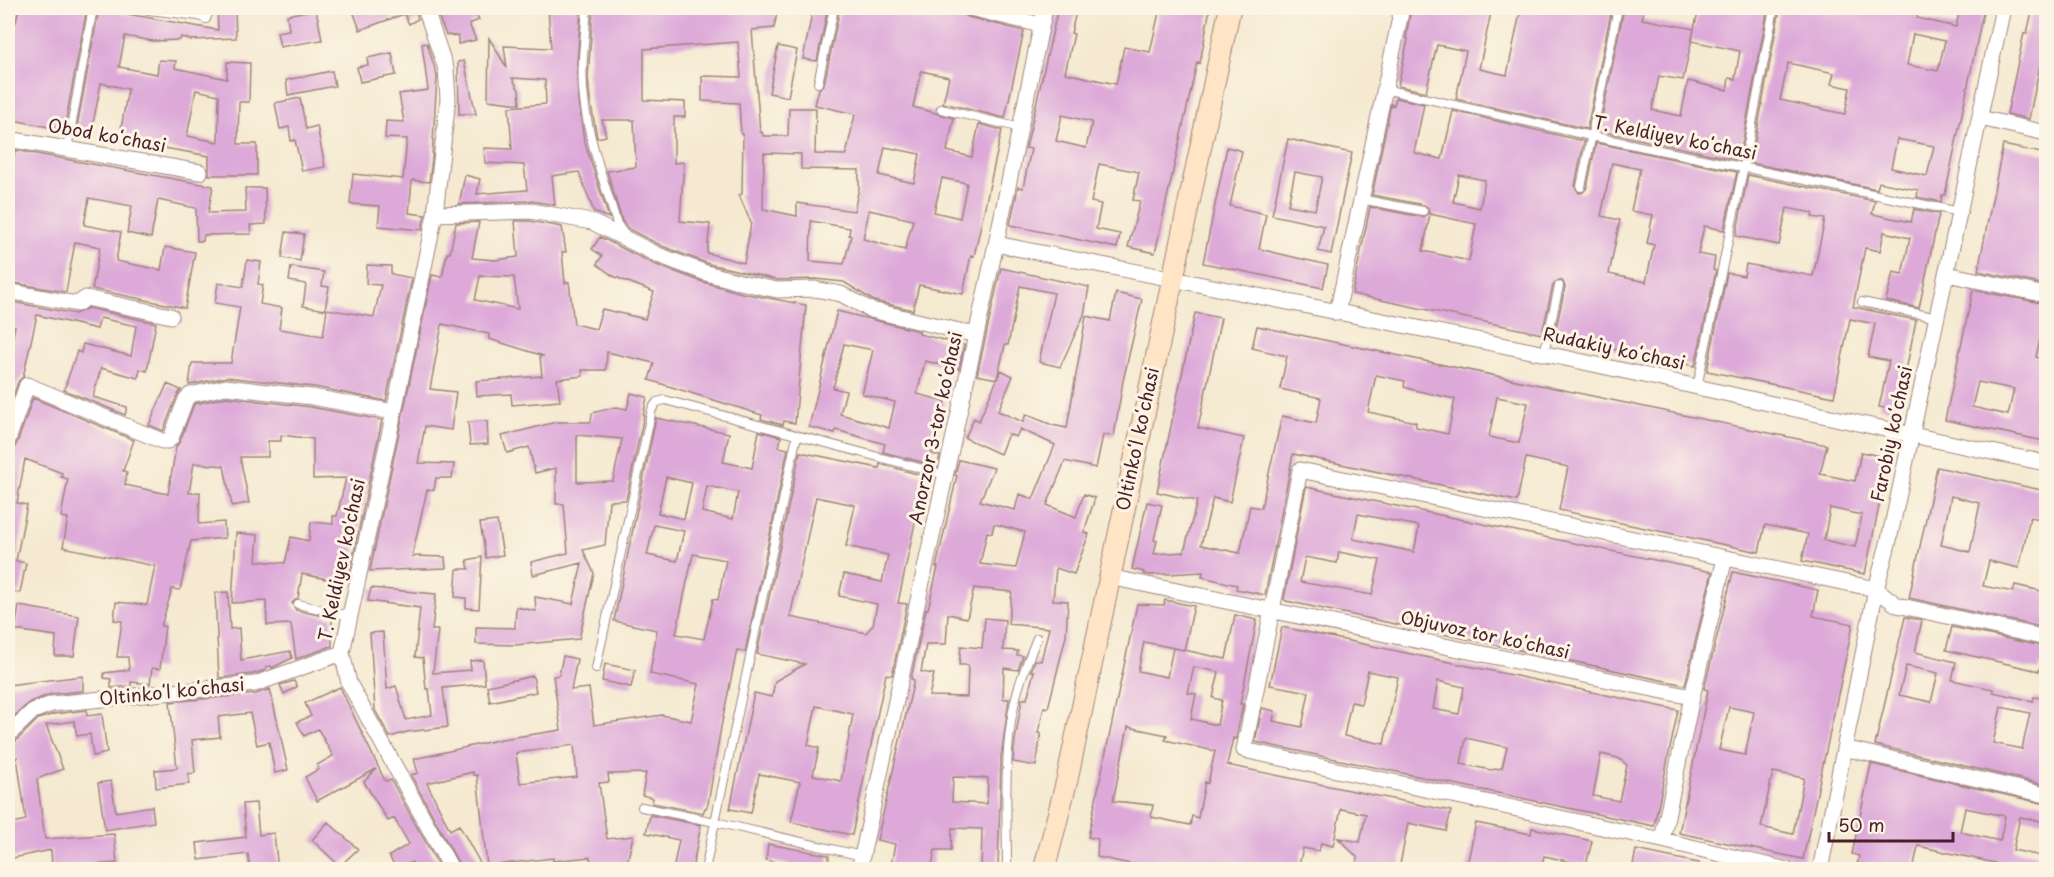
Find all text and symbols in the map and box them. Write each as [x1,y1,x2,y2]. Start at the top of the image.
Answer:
street label: T. Keldiyev koʻchasi [1591,107,1759,166]
street label: Obod koʻchasi [46,111,168,158]
street label: Rudakiy koʻchasi [1541,319,1688,376]
street label: Anorzor 3-tor koʻchasi [901,329,968,527]
street label: Farobiy koʻchasi [1863,363,1918,504]
street label: Oltinkoʻl koʻchasi [1108,364,1165,513]
street label: T. Keldiyev ko'chasi [310,476,371,643]
street label: Objuvoz tor koʻchasi [1398,602,1572,665]
street label: Oltinkoʻl koʻchasi [98,669,246,712]
scale bar [1829,805,1954,843]
text: 50 m [1838,811,1885,838]

